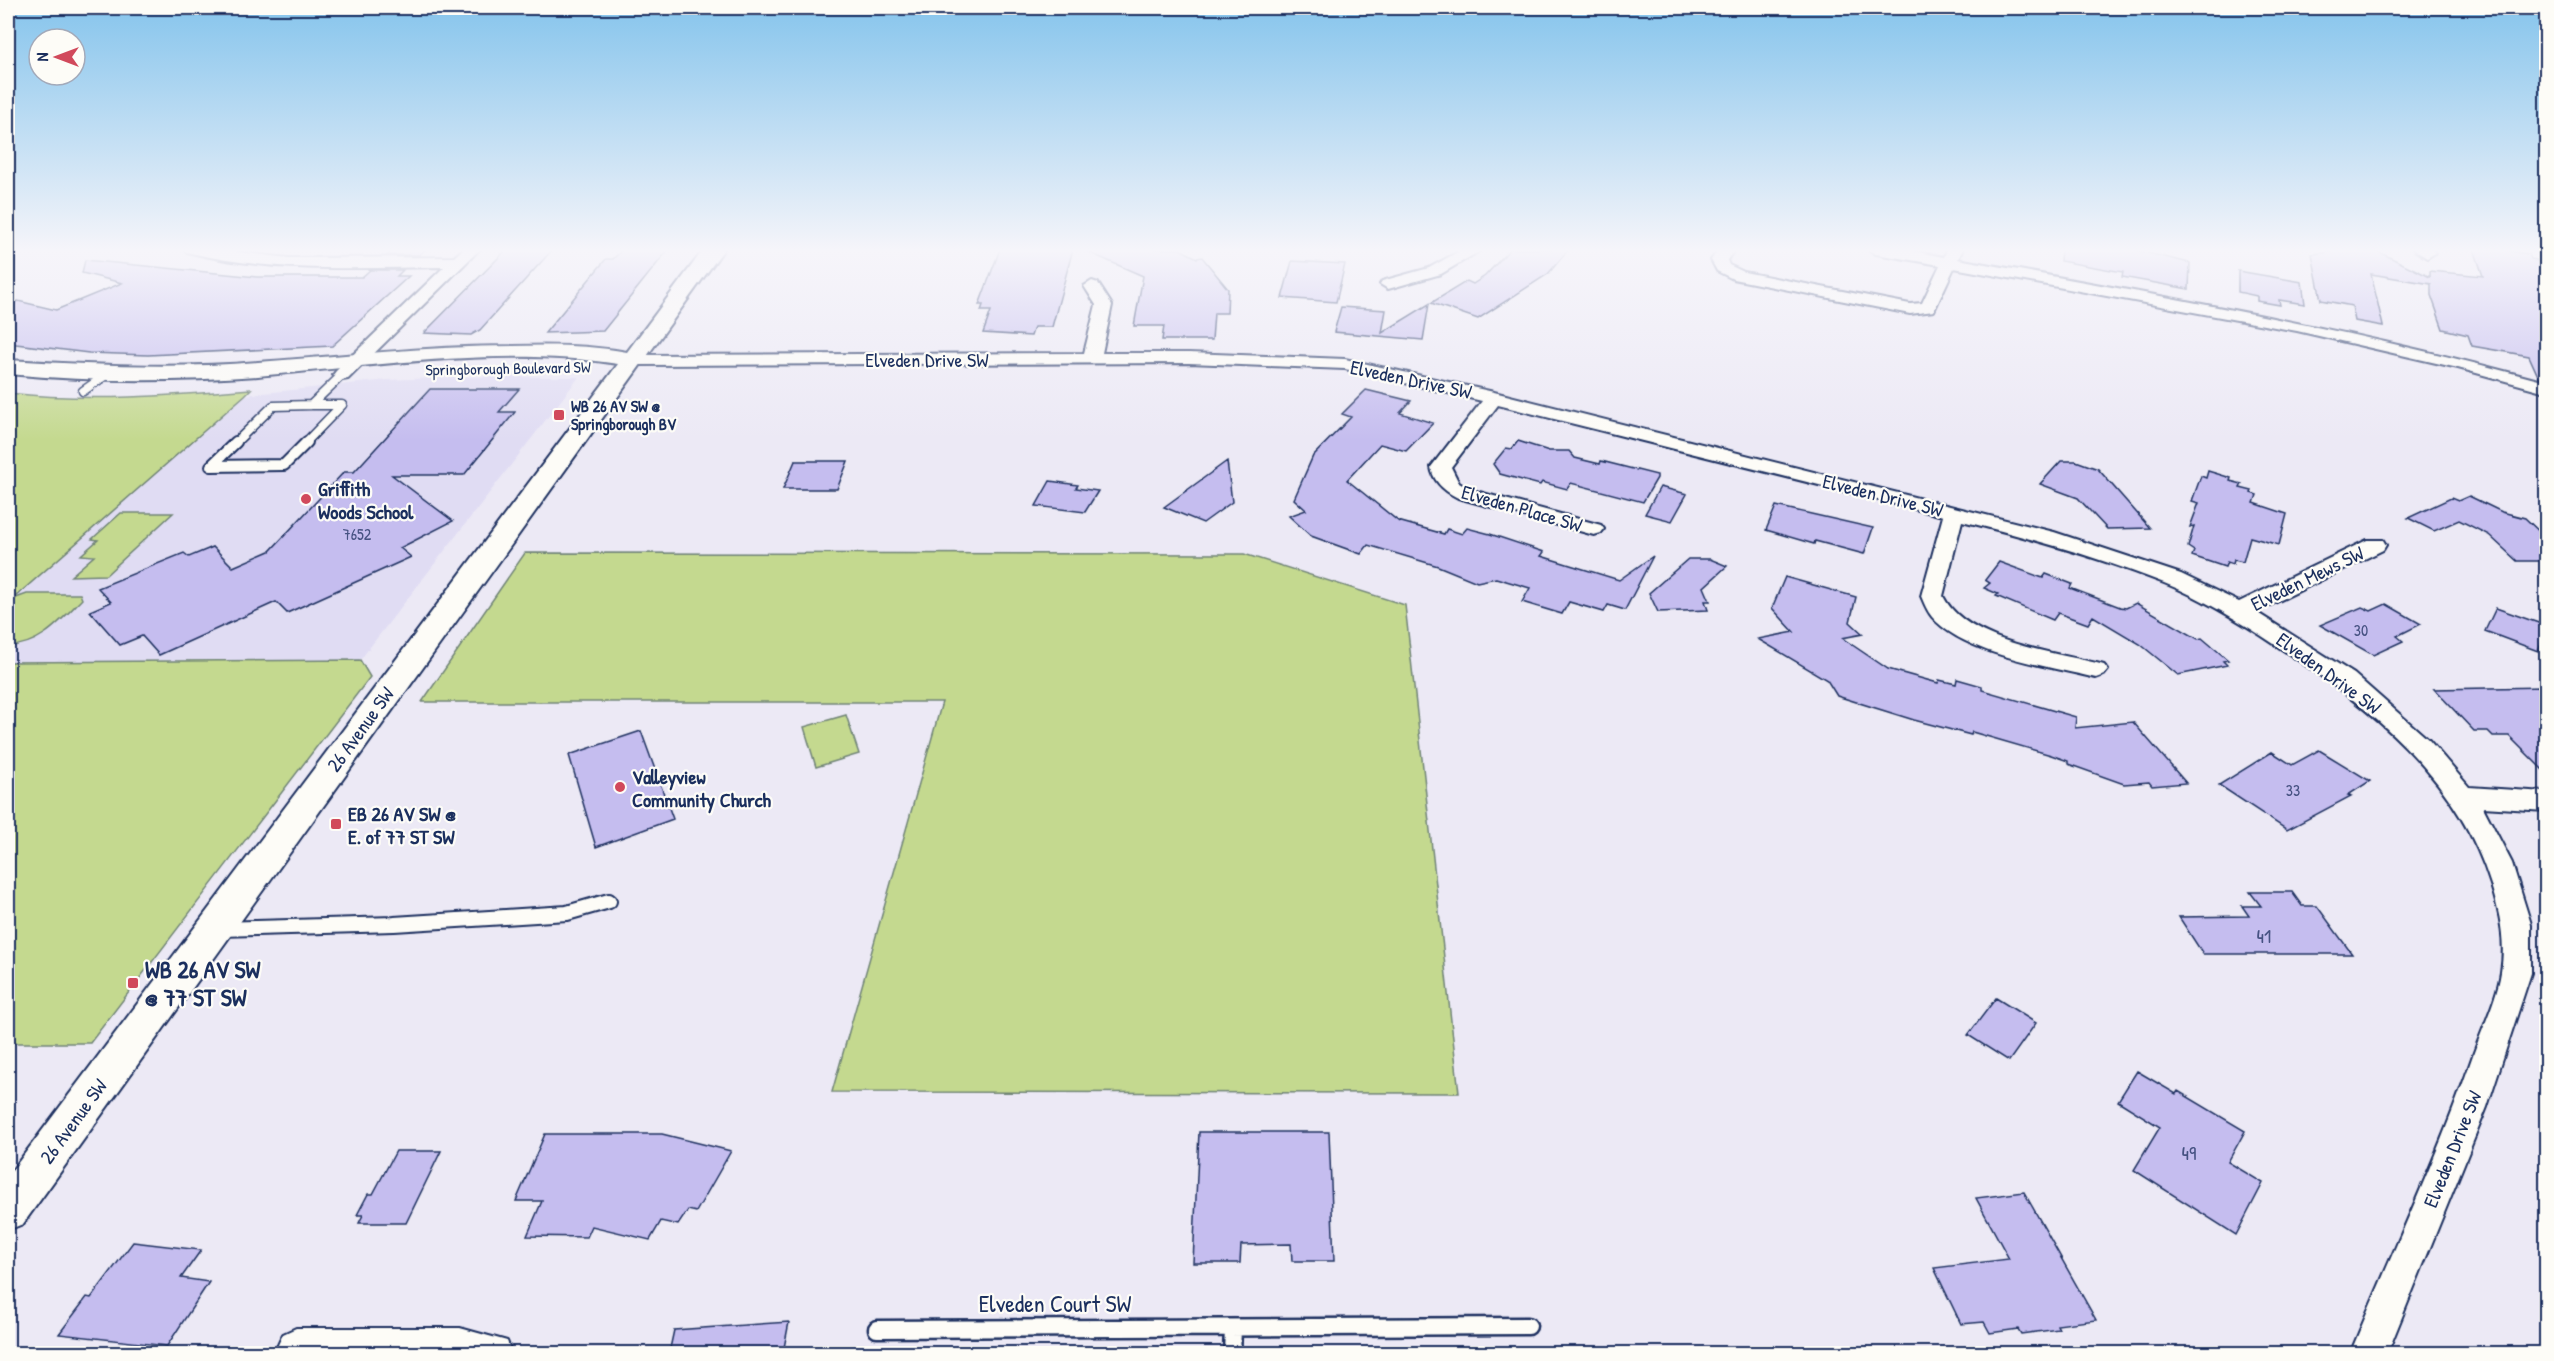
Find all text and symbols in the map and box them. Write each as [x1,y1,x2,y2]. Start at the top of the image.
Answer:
north arrow [27,27,87,87]
text: N [31,52,53,61]
street label: Elveden Drive SW [865,346,989,373]
street label: Elveden Drive SW [1348,353,1475,405]
street label: Springborough Boulevard SW [425,356,591,380]
place label: WB 26 AV SW @ Springborough BV [571,395,677,436]
marker: WB 26 AV SW @ Springborough BV [552,408,566,422]
street label: Elveden Drive SW [1820,467,1947,523]
place label: Griffith Woods School [318,475,414,525]
street label: Elveden Place SW [1459,478,1586,538]
marker: Griffith Woods School [299,492,313,506]
house number: 7652 [343,523,372,545]
street label: Elveden Mews SW [2246,539,2369,617]
house number: 30 [2354,619,2368,641]
street label: Elveden Drive SW [2271,626,2387,721]
street label: 26 Avenue SW [320,681,400,777]
place label: Valleyview Community Church [632,763,771,814]
house number: 33 [2286,779,2300,801]
marker: Valleyview Community Church [613,780,627,794]
place label: EB 26 AV SW @ E. of 77 ST SW [348,800,456,850]
marker: EB 26 AV SW @ E. of 77 ST SW [329,817,343,831]
house number: 41 [2257,922,2271,949]
place label: WB 26 AV SW @ 77 ST SW [145,953,261,1013]
marker: WB 26 AV SW @ 77 ST SW [126,976,140,990]
street label: 26 Avenue SW [33,1073,113,1169]
street label: Elveden Drive SW [2416,1086,2488,1211]
house number: 49 [2182,1139,2196,1166]
street label: Elveden Court SW [979,1287,1132,1319]

